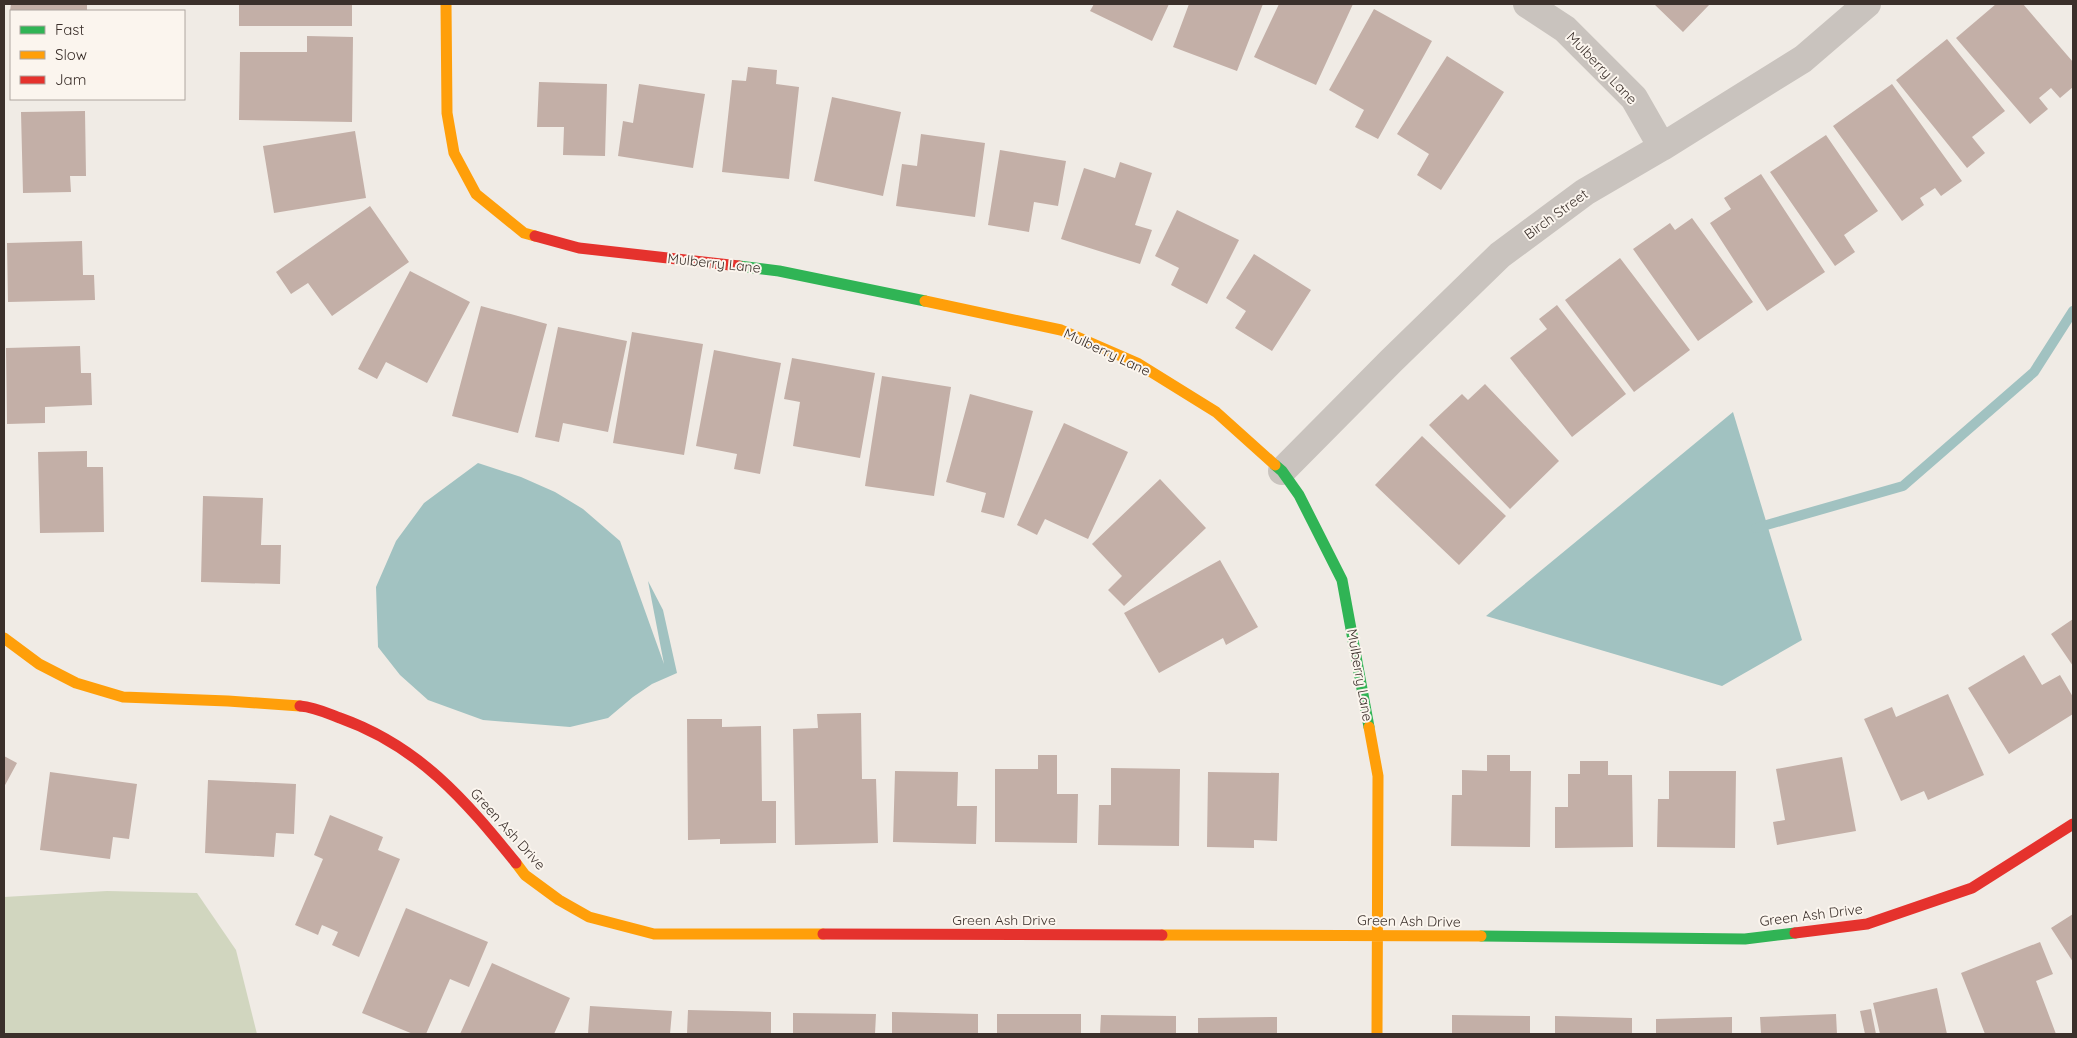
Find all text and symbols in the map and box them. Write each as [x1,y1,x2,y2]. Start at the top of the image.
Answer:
legend [10,10,185,100]
text: Fast [55,20,84,39]
street label: Mulberry Lane [1563,28,1641,108]
text: Slow [55,45,87,64]
text: Jam [55,70,86,89]
street label: Birch Street [1521,185,1592,243]
street label: Mulberry Lane [666,249,762,277]
street label: Mulberry Lane [1061,324,1153,380]
street label: Mulberry Lane [1343,627,1377,723]
street label: Green Ash Drive [467,784,549,874]
street label: Green Ash Drive [1758,900,1864,930]
street label: Green Ash Drive [952,911,1056,929]
street label: Green Ash Drive [1357,911,1461,931]

